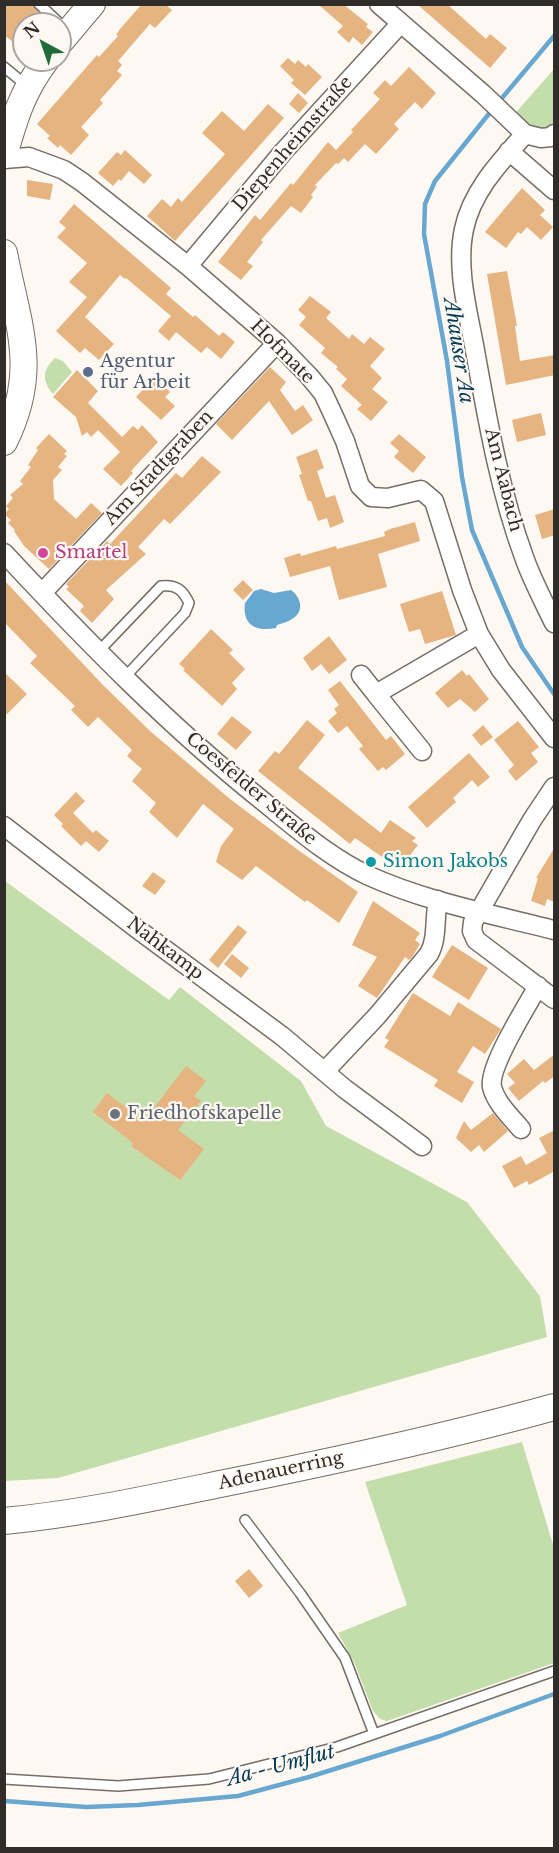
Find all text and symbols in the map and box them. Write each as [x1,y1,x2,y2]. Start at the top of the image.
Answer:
north arrow [12,12,72,72]
text: N [20,17,44,42]
street label: Diepenheimstraße [229,72,357,216]
water label: Ahauser Aa [438,297,478,405]
street label: Hofmate [245,315,319,389]
place label: Agentur für Arbeit [100,351,191,394]
marker: Agentur für Arbeit [81,365,95,379]
street label: Am Stadtgraben [100,406,218,530]
street label: Am Aabach [480,426,526,534]
place label: Smartel [55,542,127,564]
marker: Smartel [36,546,50,560]
street label: Coesfelder Straße [181,728,321,850]
place label: Simon Jakobs [383,851,508,873]
marker: Simon Jakobs [364,855,378,869]
street label: Nahkamp [122,913,208,985]
place label: Friedhofskapelle [127,1103,281,1125]
marker: Friedhofskapelle [108,1107,122,1121]
street label: Adenauerring [216,1447,346,1495]
water label: Aa - Umflut [224,1740,338,1792]

